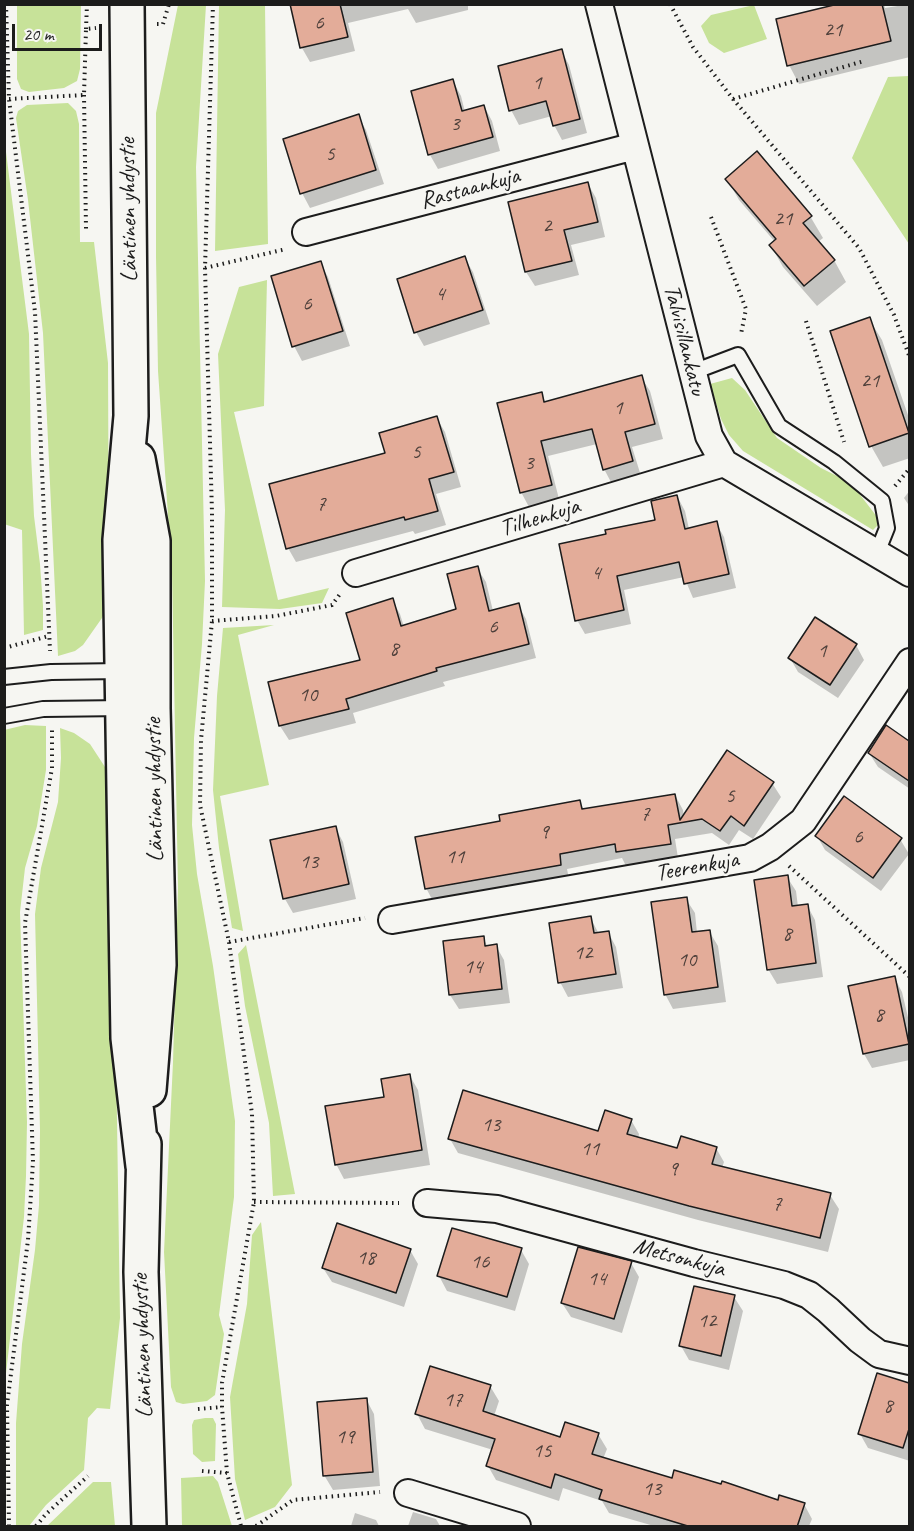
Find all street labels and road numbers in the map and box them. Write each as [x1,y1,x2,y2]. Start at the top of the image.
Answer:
street label: Läntinen yhdystie [113,138,145,282]
street label: Rastaankuja [417,162,523,216]
street label: Talvisillankatu [656,282,712,398]
street label: Tilhenkuja [497,492,583,544]
street label: Läntinen yhdystie [139,718,171,862]
street label: Teerenkuja [653,846,741,888]
street label: Metsonkuja [630,1232,728,1284]
street label: Läntinen yhdystie [126,1273,160,1419]

